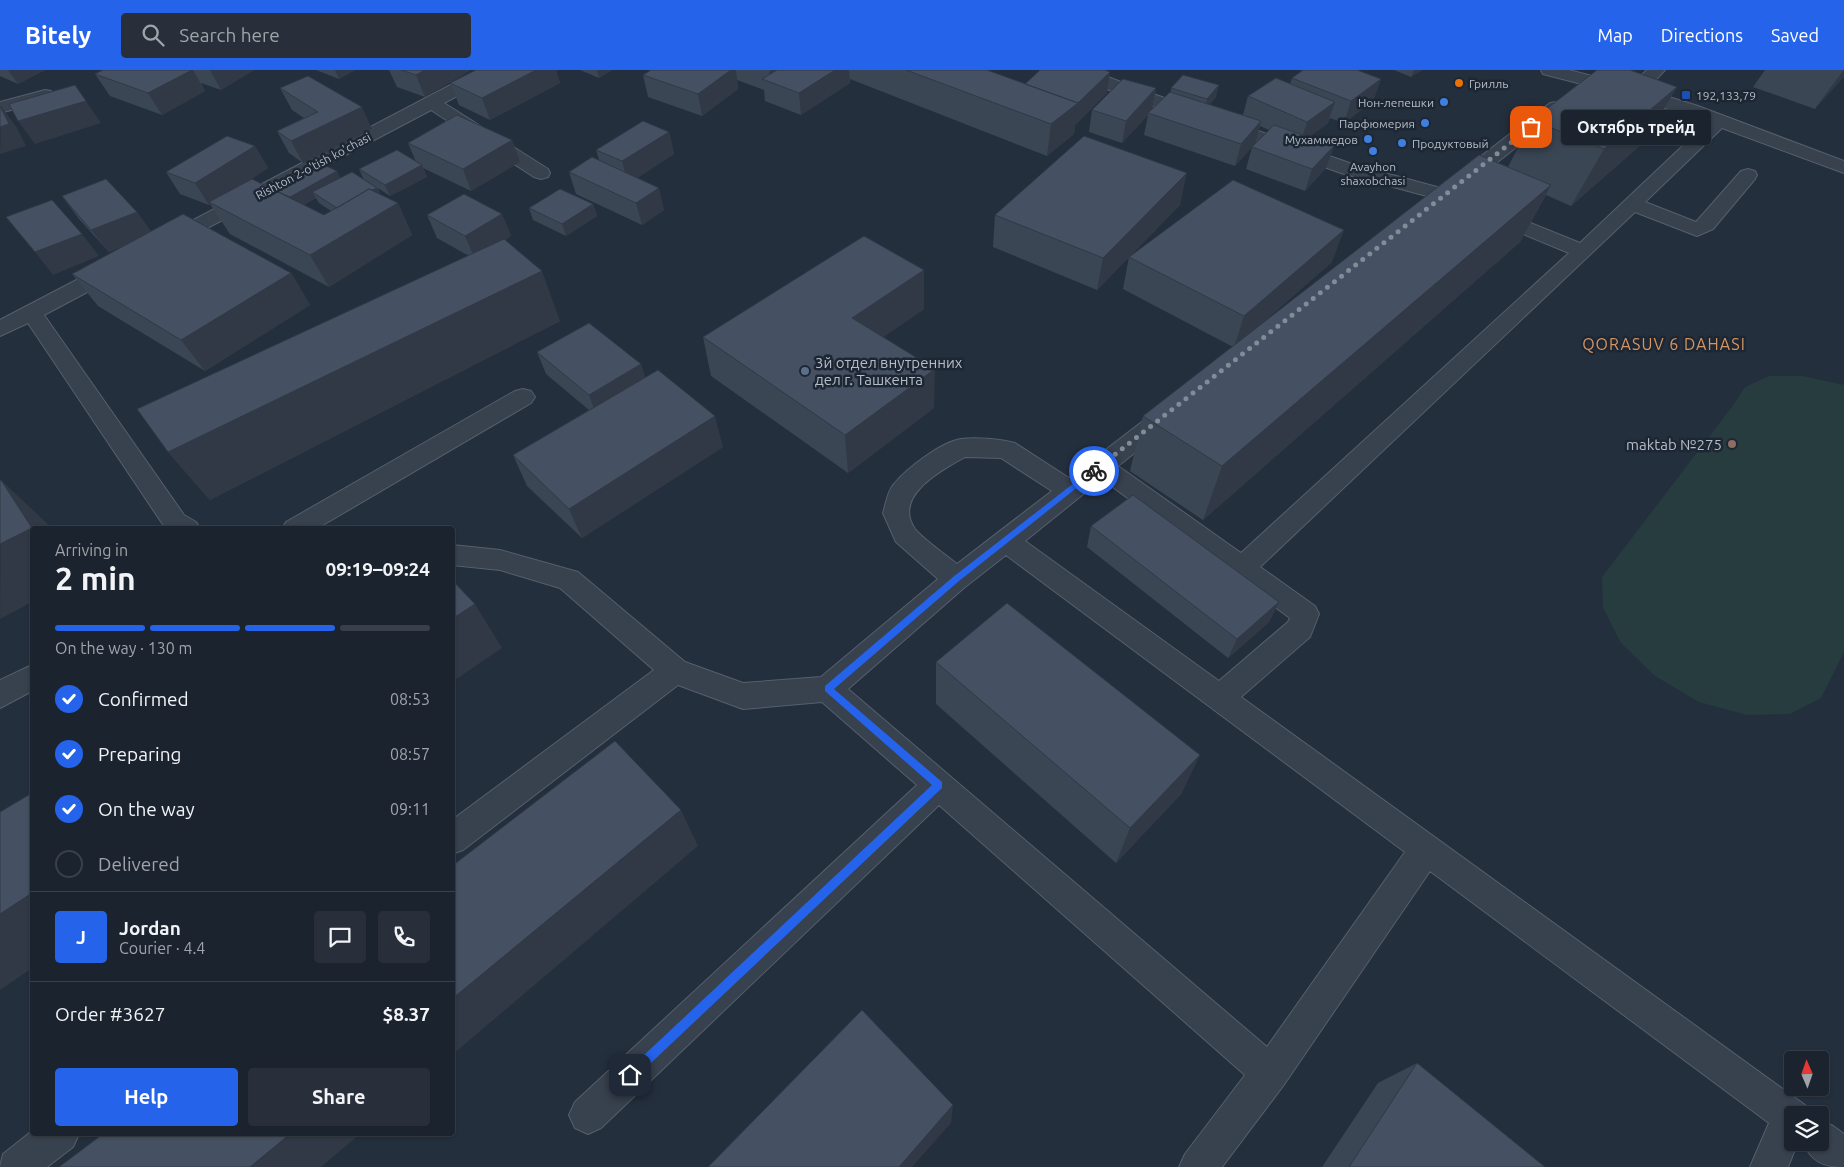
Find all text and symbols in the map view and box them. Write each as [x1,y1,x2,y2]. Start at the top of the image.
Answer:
search box [121,13,471,58]
icon: search [139,21,167,49]
text: Bitely [25,22,91,49]
text: Search here [179,24,280,46]
text: Map [1597,25,1633,45]
text: Directions [1661,25,1743,45]
text: Saved [1771,25,1819,45]
marker: Грилль [1453,77,1465,89]
place label: Грилль [1469,77,1508,90]
marker: 192,133,79 [1680,89,1692,101]
place label: 192,133,79 [1696,89,1756,102]
place label: Нон-лепешки [1358,96,1434,109]
marker: Нон-лепешки [1438,96,1450,108]
pin [1510,106,1552,148]
callout: Октябрь трейд [1561,110,1711,144]
icon: bag [1517,113,1545,141]
place label: Парфюмерия [1339,117,1415,130]
marker: Парфюмерия [1419,117,1431,129]
text: Октябрь трейд [1577,118,1695,136]
street label: Rishton 2-o'tish ko'chasi [253,130,373,202]
place label: Мухаммедов [1285,133,1358,146]
marker: Мухаммедов [1362,133,1374,145]
marker: Продуктовый [1396,137,1408,149]
place label: Продуктовый [1412,137,1489,150]
marker: Avayhon shaxobchasi [1367,145,1379,157]
place label: Avayhon shaxobchasi [1341,160,1406,187]
district label: QORASUV 6 DAHASI [1582,335,1746,353]
place label: 3й отдел внутренних дел г. Ташкента [815,354,963,388]
marker: 3й отдел внутренних дел г. Ташкента [799,365,811,377]
place label: maktab №275 [1626,436,1722,453]
marker: maktab №275 [1726,438,1738,450]
courier [1069,446,1119,496]
icon: bike [1080,457,1108,485]
text: Arriving in [55,541,128,559]
text: 09:19–09:24 [325,558,430,580]
text: 2 min [55,560,136,596]
text: On the way · 130 m [55,639,192,657]
icon: check [55,685,83,713]
text: Confirmed [98,688,189,710]
text: 08:53 [390,690,430,708]
icon: check [55,740,83,768]
text: Preparing [98,743,182,765]
text: 08:57 [390,745,430,763]
icon: check [55,795,83,823]
text: On the way [98,798,195,820]
text: 09:11 [390,800,430,818]
text: Delivered [98,853,180,875]
button: chat [314,911,366,963]
button: phone [378,911,430,963]
text: Jordan [119,917,181,939]
text: J [76,926,86,948]
text: Courier · 4.4 [119,939,205,957]
text: Order #3627 [55,1003,165,1025]
text: $8.37 [382,1003,430,1025]
north arrow [1784,1051,1829,1096]
map controls [1784,1051,1829,1151]
pin [609,1054,651,1096]
icon: home [616,1061,644,1089]
button: Help [55,1068,238,1126]
button: Share [248,1068,430,1126]
button: layers [1784,1106,1829,1151]

